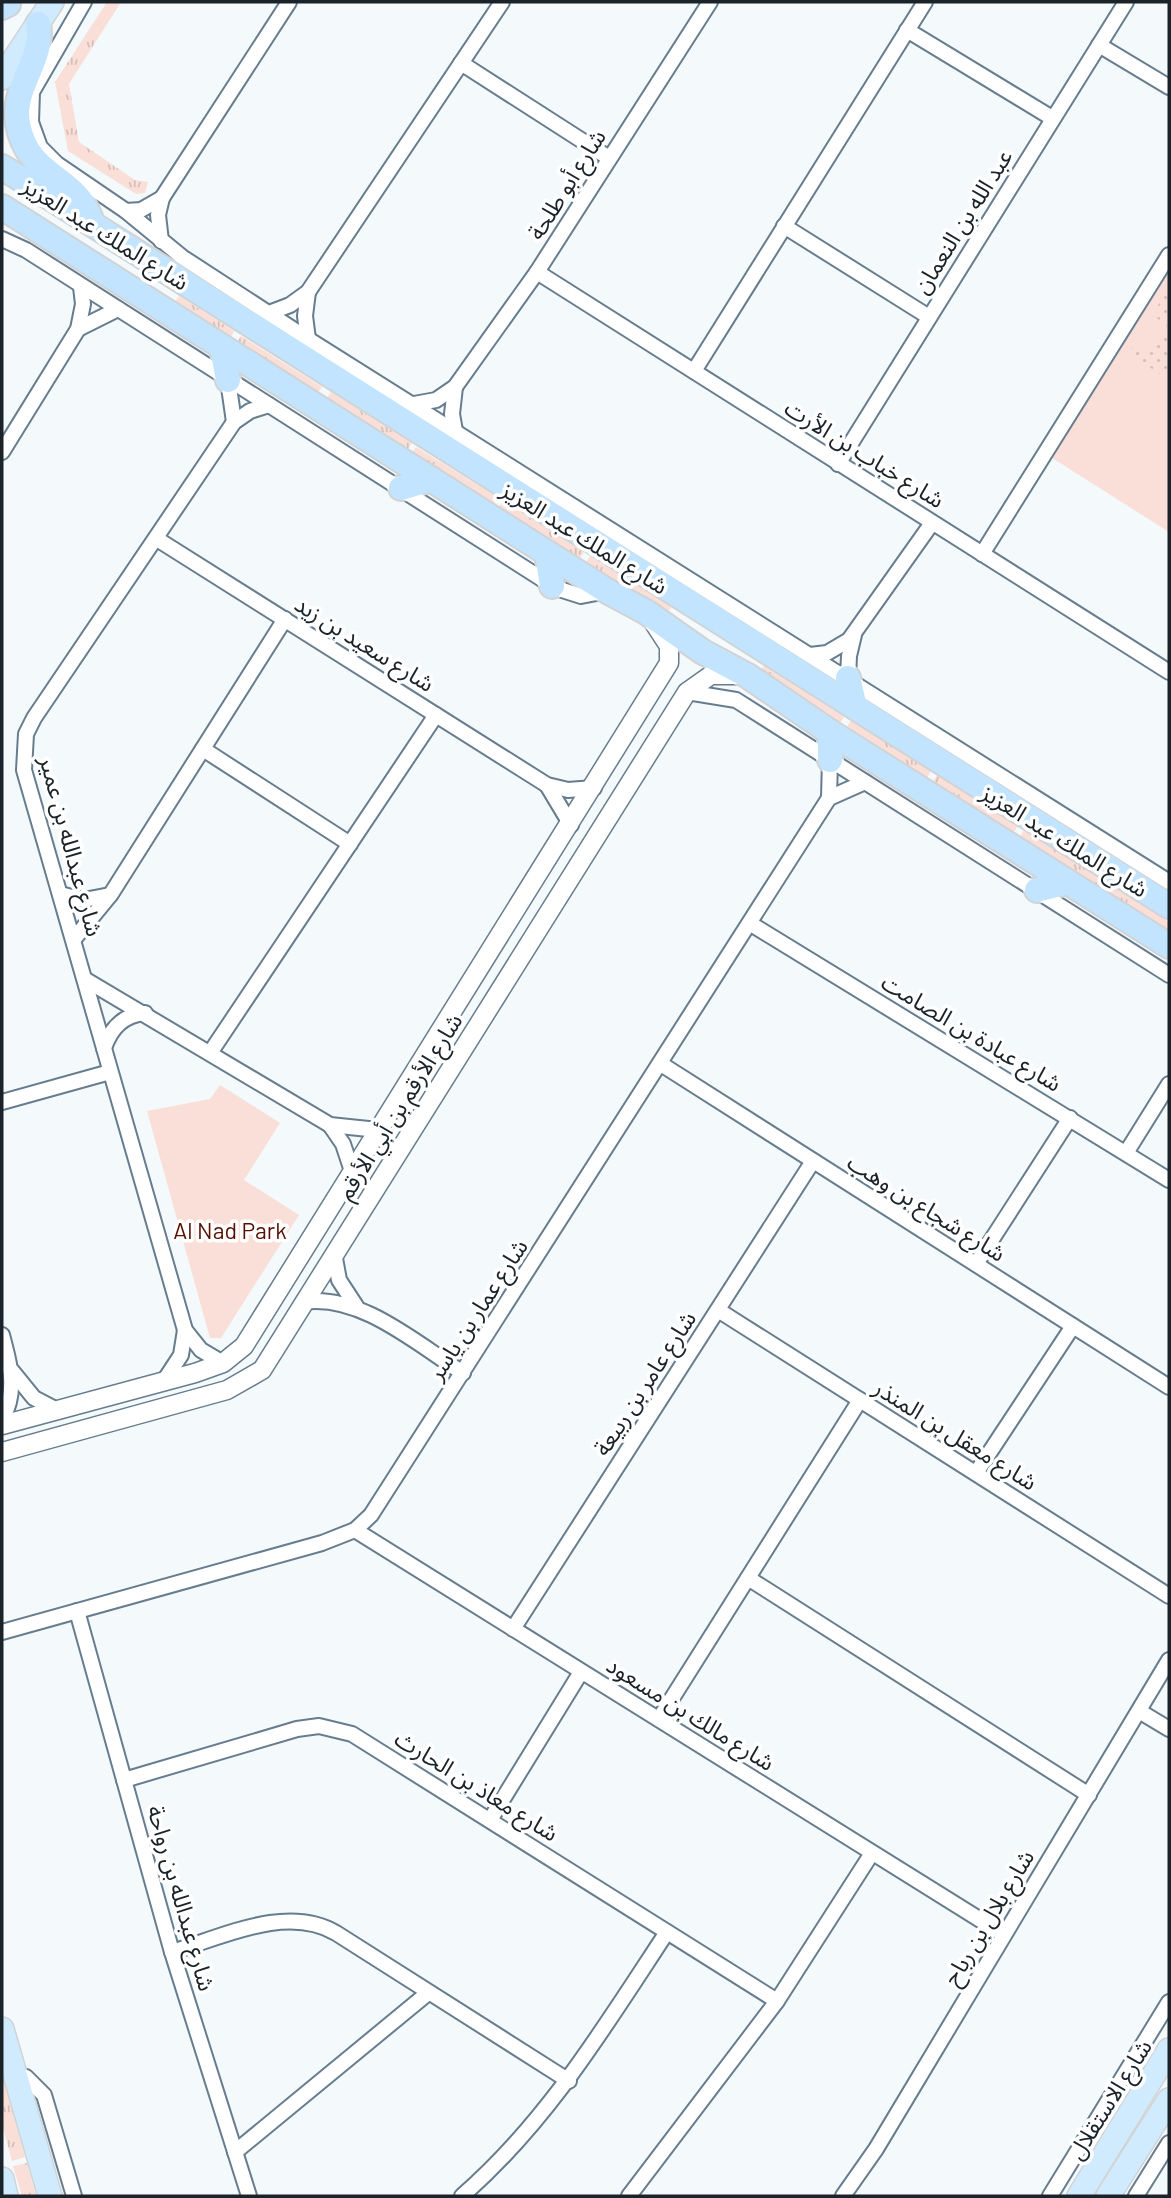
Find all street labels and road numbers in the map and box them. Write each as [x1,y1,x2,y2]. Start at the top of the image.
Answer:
street label: شارع أبو طلحة [521,124,614,246]
street label: عبد الله بن النعمان [906,144,1018,298]
street label: شارع الملك عبد العزيز [15,170,194,299]
street label: شارع خباب بن الأرت [778,393,950,517]
street label: شارع الملك عبد العزيز [494,474,673,603]
street label: شارع سعيد بن زيد [288,589,440,700]
street label: شارع عبدالله بن عمير [30,752,110,940]
street label: شارع الملك عبد العزيز [974,777,1153,906]
street label: شارع عبادة بن الصامت [875,967,1067,1100]
street label: شارع الأرقم بن أبي الأرقم [330,1008,471,1207]
street label: شارع شجاع بن وهب [841,1147,1011,1270]
street label: شارع عمار بن ياسر [421,1233,536,1388]
street label: شارع عامر بن ربيعة [587,1305,705,1463]
street label: شارع معقل بن المنذر [866,1372,1043,1499]
street label: شارع مالك بن مسعود [600,1650,780,1779]
street label: شارع معاذ بن الحارث [388,1723,564,1850]
street label: شارع عبدالله بن رواحة [138,1802,222,1995]
street label: شارع بلال بن رباح [937,1844,1043,1992]
street label: شارع الاستقلال [1061,2034,1160,2166]

